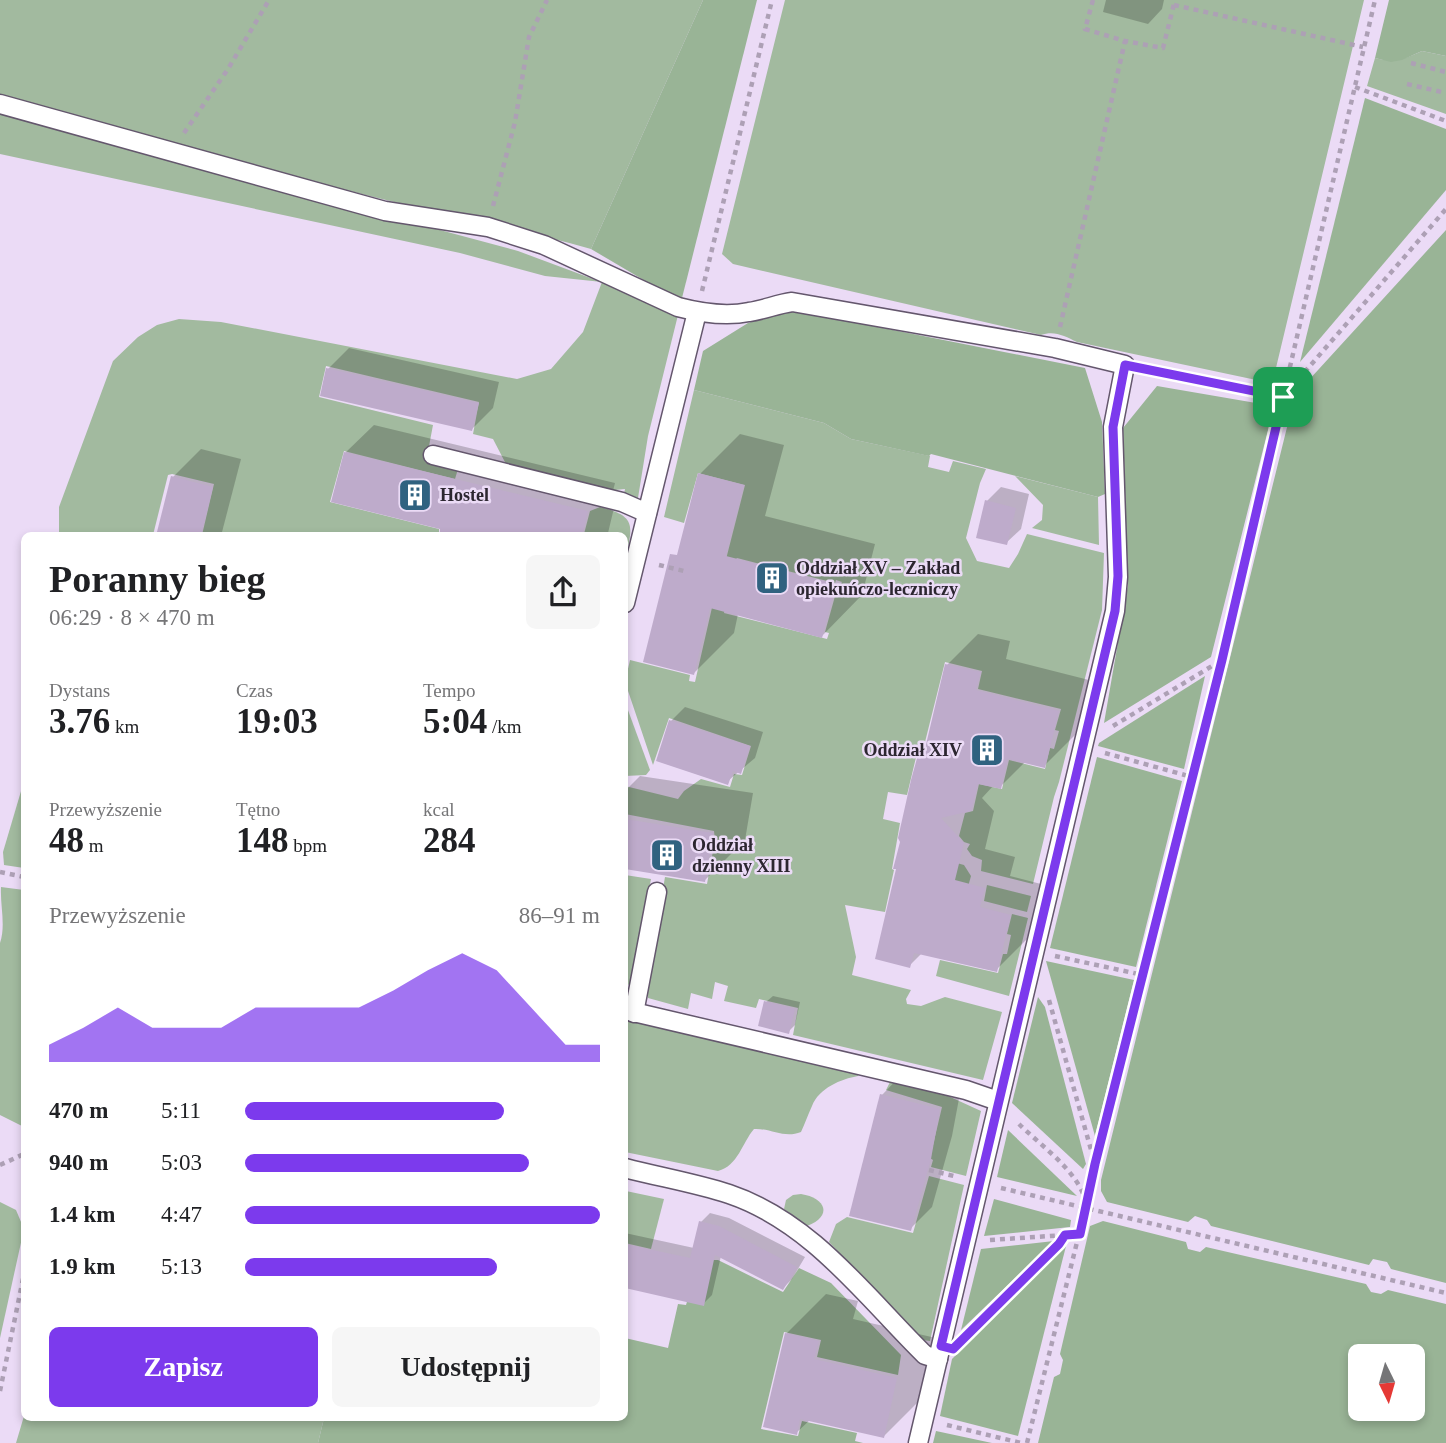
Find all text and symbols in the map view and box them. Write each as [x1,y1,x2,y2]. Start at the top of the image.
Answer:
pin [1253,367,1313,427]
icon: arrive [1264,378,1302,416]
building icon: Hostel [396,476,434,514]
place label: Hostel [440,485,489,505]
button: share [526,555,600,629]
text: Poranny bieg [49,558,265,600]
place label: Oddział XV – Zakład opiekuńczo-leczniczy [796,558,960,599]
building icon: Oddział XV – Zakład opiekuńczo-leczniczy [753,559,791,597]
text: 06:29 · 8 × 470 m [49,605,215,630]
text: Dystans [49,680,110,701]
text: Czas [236,680,273,701]
text: Tempo [423,680,476,701]
text: 3.76 [49,702,110,741]
text: 19:03 [236,702,318,741]
text: 5:04 [423,702,487,741]
text: km [110,716,139,737]
text: /km [487,716,521,737]
building icon: Oddział XIV [968,731,1006,769]
place label: Oddział XIV [863,740,962,760]
text: Przewyższenie [49,799,162,820]
text: Tętno [236,799,280,820]
text: kcal [423,799,455,820]
text: 48 [49,821,84,860]
text: 148 [236,821,289,860]
text: 284 [423,821,476,860]
text: m [84,835,104,856]
text: bpm [289,835,327,856]
place label: Oddział dzienny XIII [692,835,791,876]
building icon: Oddział dzienny XIII [648,836,686,874]
text: Przewyższenie [49,903,186,928]
text: 86–91 m [519,903,600,928]
text: 470 m [49,1098,108,1123]
text: 5:11 [161,1098,201,1123]
text: 940 m [49,1150,108,1175]
text: 5:03 [161,1150,202,1175]
text: 1.4 km [49,1202,115,1227]
text: 4:47 [161,1202,202,1227]
text: 1.9 km [49,1254,115,1279]
text: 5:13 [161,1254,202,1279]
button: Zapisz [49,1327,318,1407]
button: Udostępnij [332,1327,600,1407]
north arrow [1348,1344,1424,1421]
map controls [1348,1344,1425,1421]

